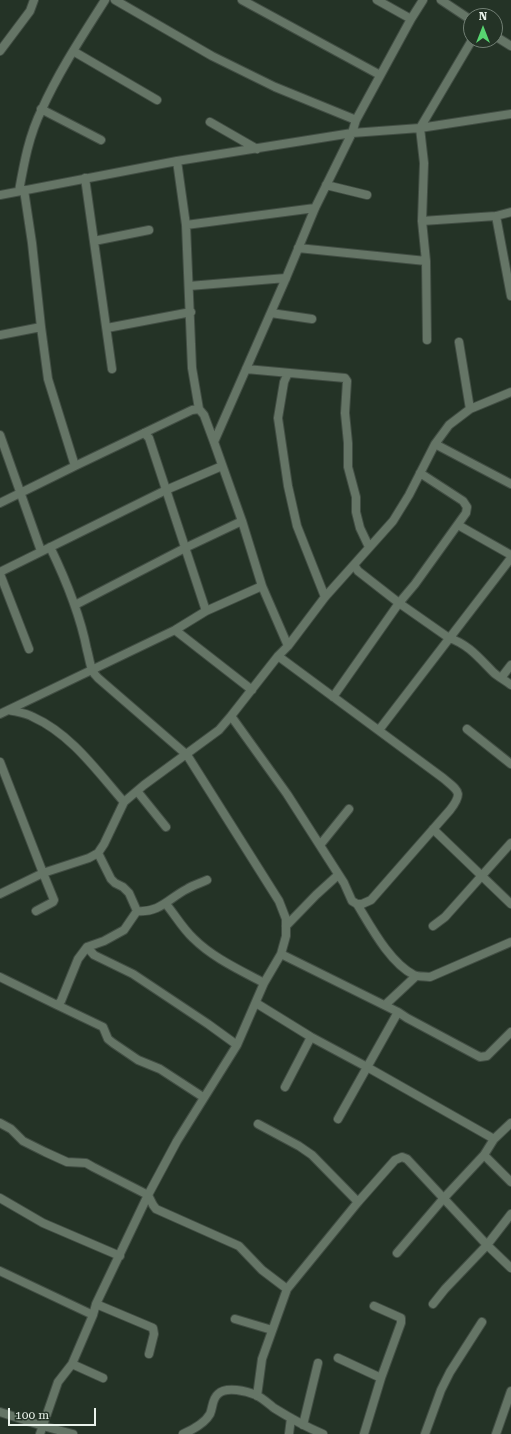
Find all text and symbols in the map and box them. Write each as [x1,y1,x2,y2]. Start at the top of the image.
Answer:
north arrow [463,8,503,48]
text: N [479,10,487,23]
scale bar [10,1400,98,1426]
text: 100 m [15,1408,49,1422]

